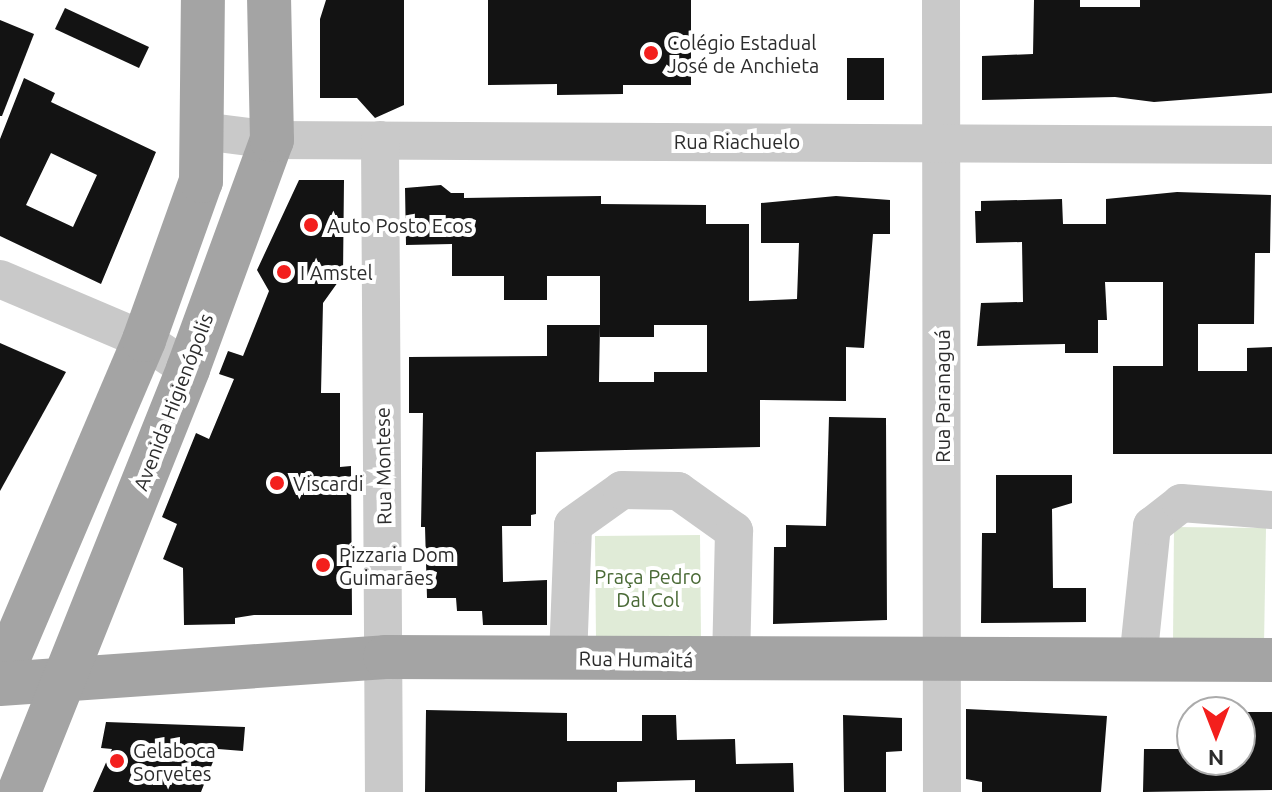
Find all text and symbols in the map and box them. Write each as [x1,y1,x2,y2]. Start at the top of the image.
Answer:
place label: Colégio Estadual José de Anchieta [667,30,819,77]
marker: Colégio Estadual José de Anchieta [642,44,660,62]
street label: Rua Riachuelo [674,129,800,153]
place label: Auto Posto Ecos [327,213,473,237]
marker: Auto Posto Ecos [302,216,320,234]
place label: I Amstel [300,260,373,284]
marker: I Amstel [275,263,293,281]
street label: Avenida Higienópolis [128,310,218,494]
street label: Rua Paranaguá [930,329,954,463]
street label: Rua Montese [370,407,396,525]
place label: Viscardi [293,471,364,495]
marker: Viscardi [268,474,286,492]
place label: Pizzaria Dom Guimarães [339,542,455,589]
marker: Pizzaria Dom Guimarães [314,556,332,574]
park label: Praça Pedro Dal Col [594,564,702,611]
street label: Rua Humaitá [578,646,694,672]
north arrow [1176,696,1256,776]
place label: Gelaboca Sorvetes [133,738,216,785]
text: N [1208,746,1224,771]
marker: Gelaboca Sorvetes [108,752,126,770]

